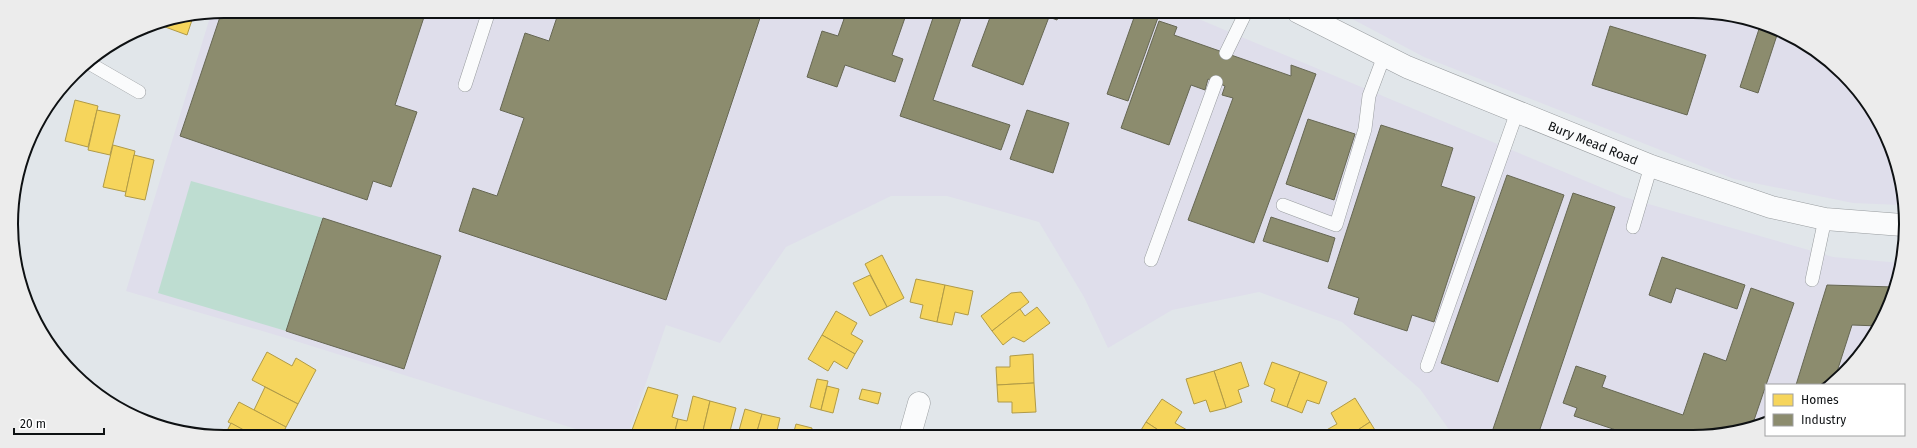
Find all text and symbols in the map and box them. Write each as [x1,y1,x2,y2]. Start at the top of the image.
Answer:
street label: Bury Mead Road [1546,118,1640,167]
legend [1765,384,1905,436]
text: Homes [1801,393,1839,407]
scale bar [14,410,104,436]
text: Industry [1801,413,1846,427]
text: 20 m [20,417,46,431]

